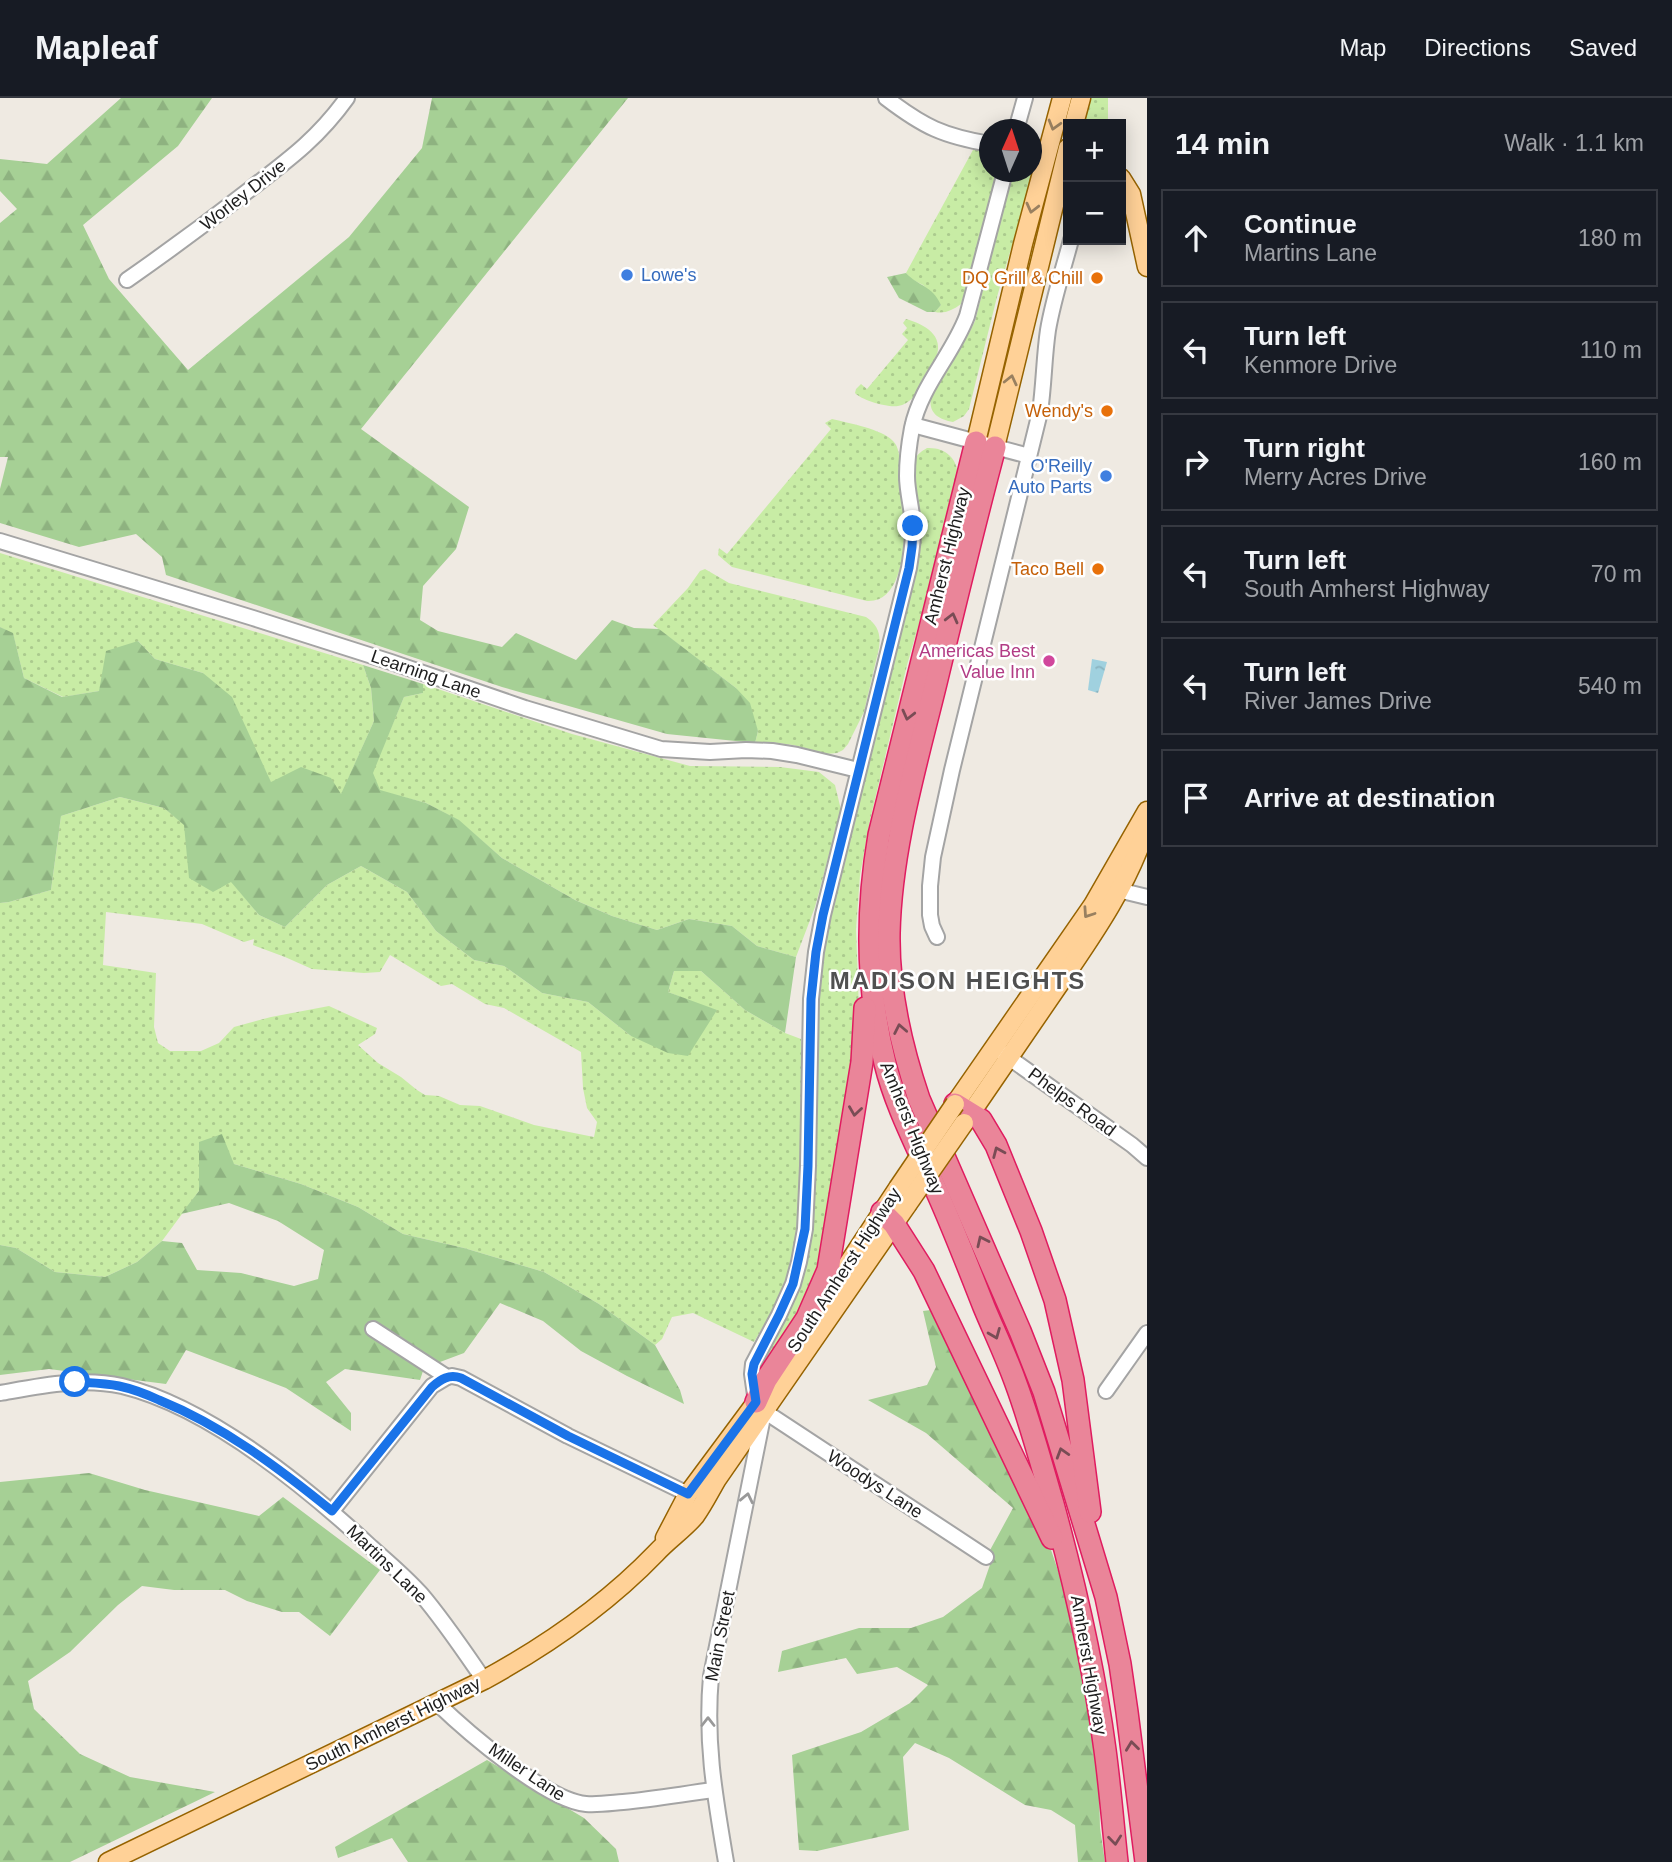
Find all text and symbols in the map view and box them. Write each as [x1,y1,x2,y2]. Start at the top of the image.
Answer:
text: Mapleaf [35,29,158,66]
text: Map [1340,34,1386,61]
text: Directions [1424,34,1531,61]
text: Saved [1569,34,1637,61]
north arrow [979,119,1042,182]
one-way arrow [1048,119,1062,131]
map controls [1063,119,1126,245]
button: + [1063,119,1126,182]
text: 14 min [1175,127,1270,160]
text: Walk · 1.1 km [1504,130,1644,156]
street label: Worley Drive [196,156,290,234]
button: − [1063,182,1126,245]
one-way arrow [1026,202,1040,214]
text: Continue [1244,209,1357,239]
icon: ahead [1177,219,1215,257]
text: 180 m [1578,225,1642,251]
text: Martins Lane [1244,240,1377,266]
place label: Lowe's [641,265,696,285]
marker: Lowe's [619,267,635,283]
place label: DQ Grill & Chill [962,268,1083,288]
marker: DQ Grill & Chill [1089,270,1105,286]
text: Turn left [1244,321,1346,351]
icon: left [1177,331,1215,369]
text: 110 m [1580,337,1642,363]
text: Kenmore Drive [1244,352,1397,378]
one-way arrow [1002,374,1017,386]
place label: Wendy's [1025,401,1093,421]
marker: Wendy's [1099,403,1115,419]
text: Turn right [1244,433,1365,463]
icon: right [1177,443,1215,481]
text: 160 m [1578,449,1642,475]
place label: O'Reilly Auto Parts [1008,456,1092,497]
text: Merry Acres Drive [1244,464,1427,490]
marker: O'Reilly Auto Parts [1098,468,1114,484]
street label: Amherst Highway [920,485,974,627]
route end [897,510,928,541]
text: Turn left [1244,545,1346,575]
icon: left [1177,555,1215,593]
place label: Taco Bell [1011,559,1084,579]
marker: Taco Bell [1090,561,1106,577]
text: 70 m [1591,561,1642,587]
text: South Amherst Highway [1244,576,1489,602]
one-way arrow [944,612,958,624]
place label: Americas Best Value Inn [919,641,1035,682]
street label: Learning Lane [368,646,484,702]
marker: Americas Best Value Inn [1041,653,1057,669]
text: Turn left [1244,657,1346,687]
icon: left [1177,667,1215,705]
text: 540 m [1578,673,1642,699]
text: River James Drive [1244,688,1432,714]
one-way arrow [902,708,916,720]
icon: arrive [1177,779,1215,817]
text: Arrive at destination [1244,783,1495,813]
one-way arrow [1083,905,1096,918]
district label: MADISON HEIGHTS [830,967,1086,994]
one-way arrow [893,1023,908,1035]
street label: Amherst Highway [876,1059,948,1197]
street label: Phelps Road [1024,1064,1120,1140]
one-way arrow [847,1106,862,1117]
one-way arrow [992,1146,1006,1159]
street label: South Amherst Highway [783,1184,905,1356]
one-way arrow [976,1236,990,1248]
one-way arrow [987,1328,1001,1340]
route start [59,1366,90,1397]
street label: Woodys Lane [824,1446,926,1522]
one-way arrow [1056,1448,1071,1460]
one-way arrow [739,1492,754,1504]
street label: Martins Lane [343,1521,431,1607]
street label: Main Street [701,1589,739,1683]
street label: Amherst Highway [1067,1594,1111,1736]
street label: South Amherst Highway [302,1673,484,1775]
one-way arrow [700,1716,716,1726]
street label: Miller Lane [485,1739,569,1805]
one-way arrow [1124,1740,1139,1751]
one-way arrow [1107,1835,1122,1846]

